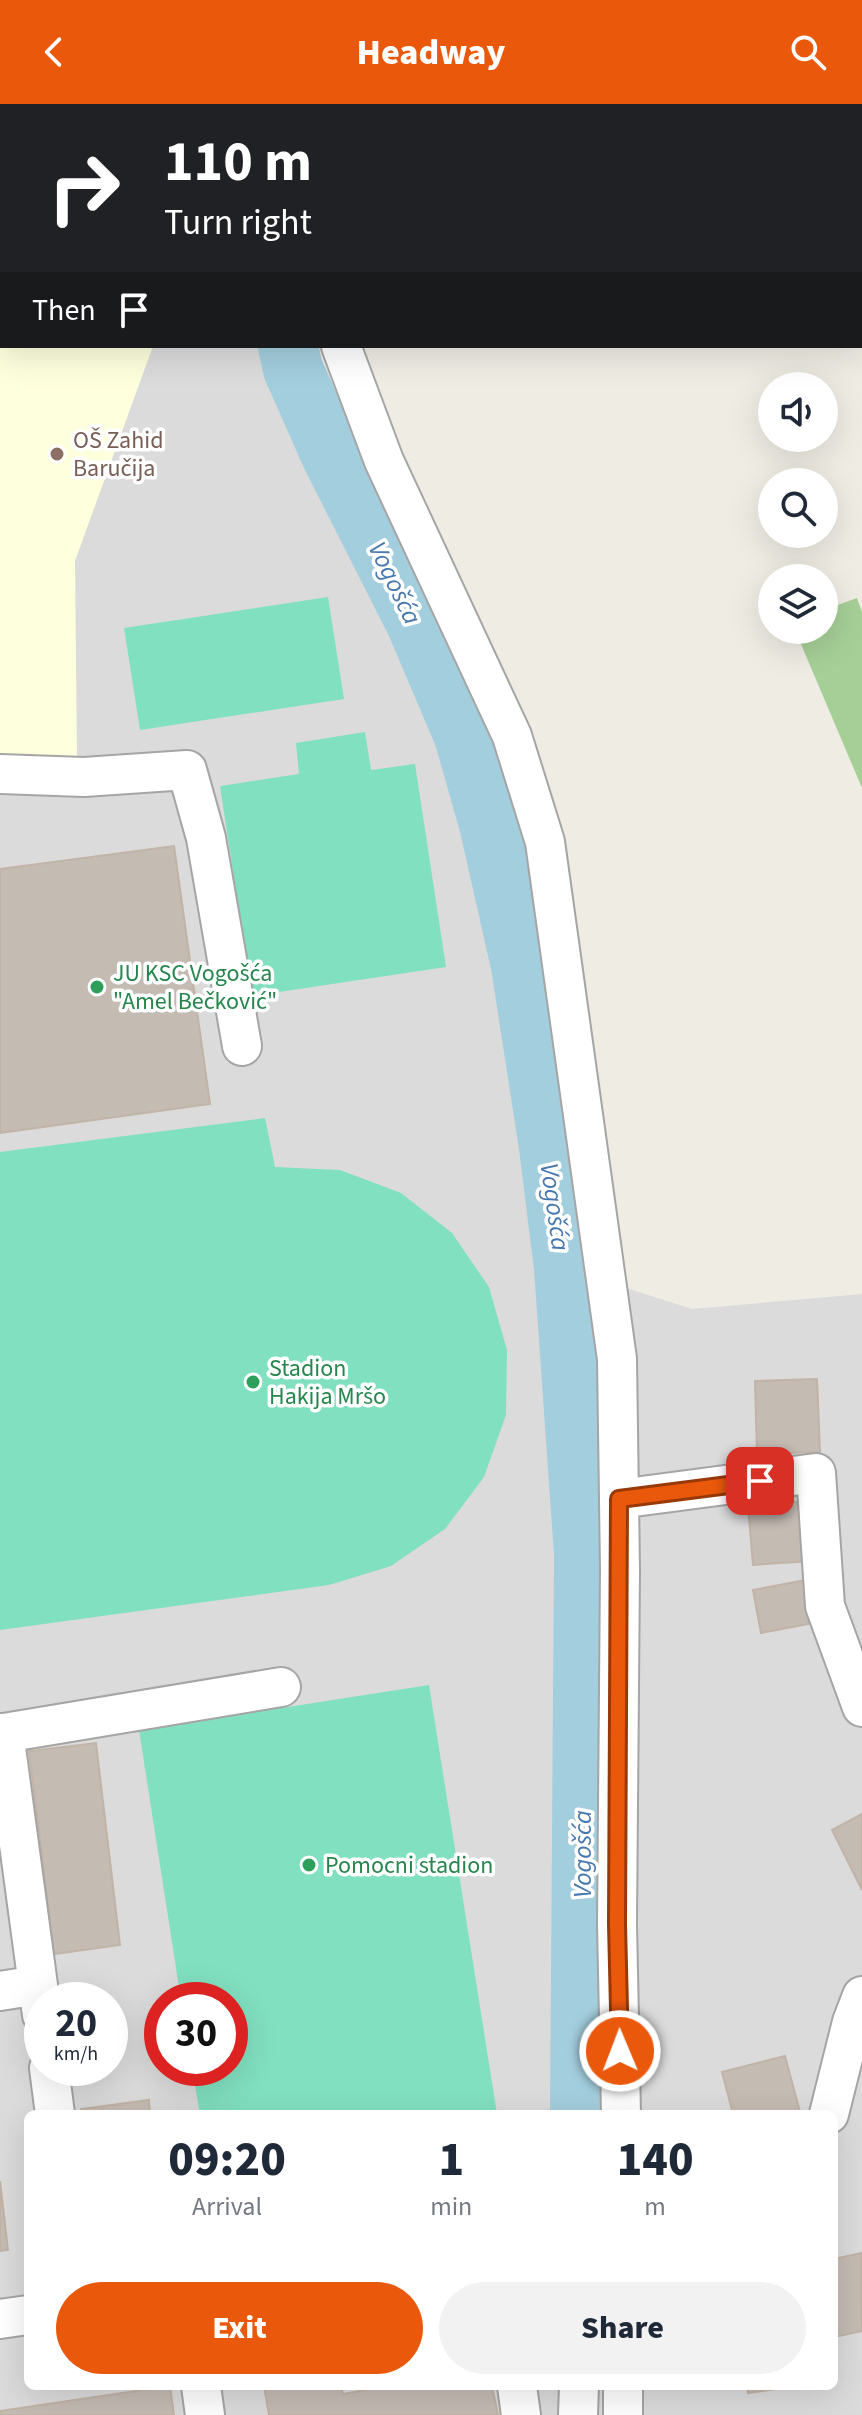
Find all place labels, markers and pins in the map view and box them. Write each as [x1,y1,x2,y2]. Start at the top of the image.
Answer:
place label: OŠ Zahid Baručija [73,423,163,486]
marker: OŠ Zahid Baručija [48,445,66,463]
place label: JU KSC Vogošća "Amel Bečković" [113,956,277,1019]
marker: JU KSC Vogošća "Amel Bečković" [88,978,106,996]
place label: Stadion Hakija Mršo [269,1351,386,1414]
marker: Stadion Hakija Mršo [244,1373,262,1391]
pin [726,1447,794,1515]
place label: Pomocni stadion [325,1848,493,1883]
marker: Pomocni stadion [300,1856,318,1874]

